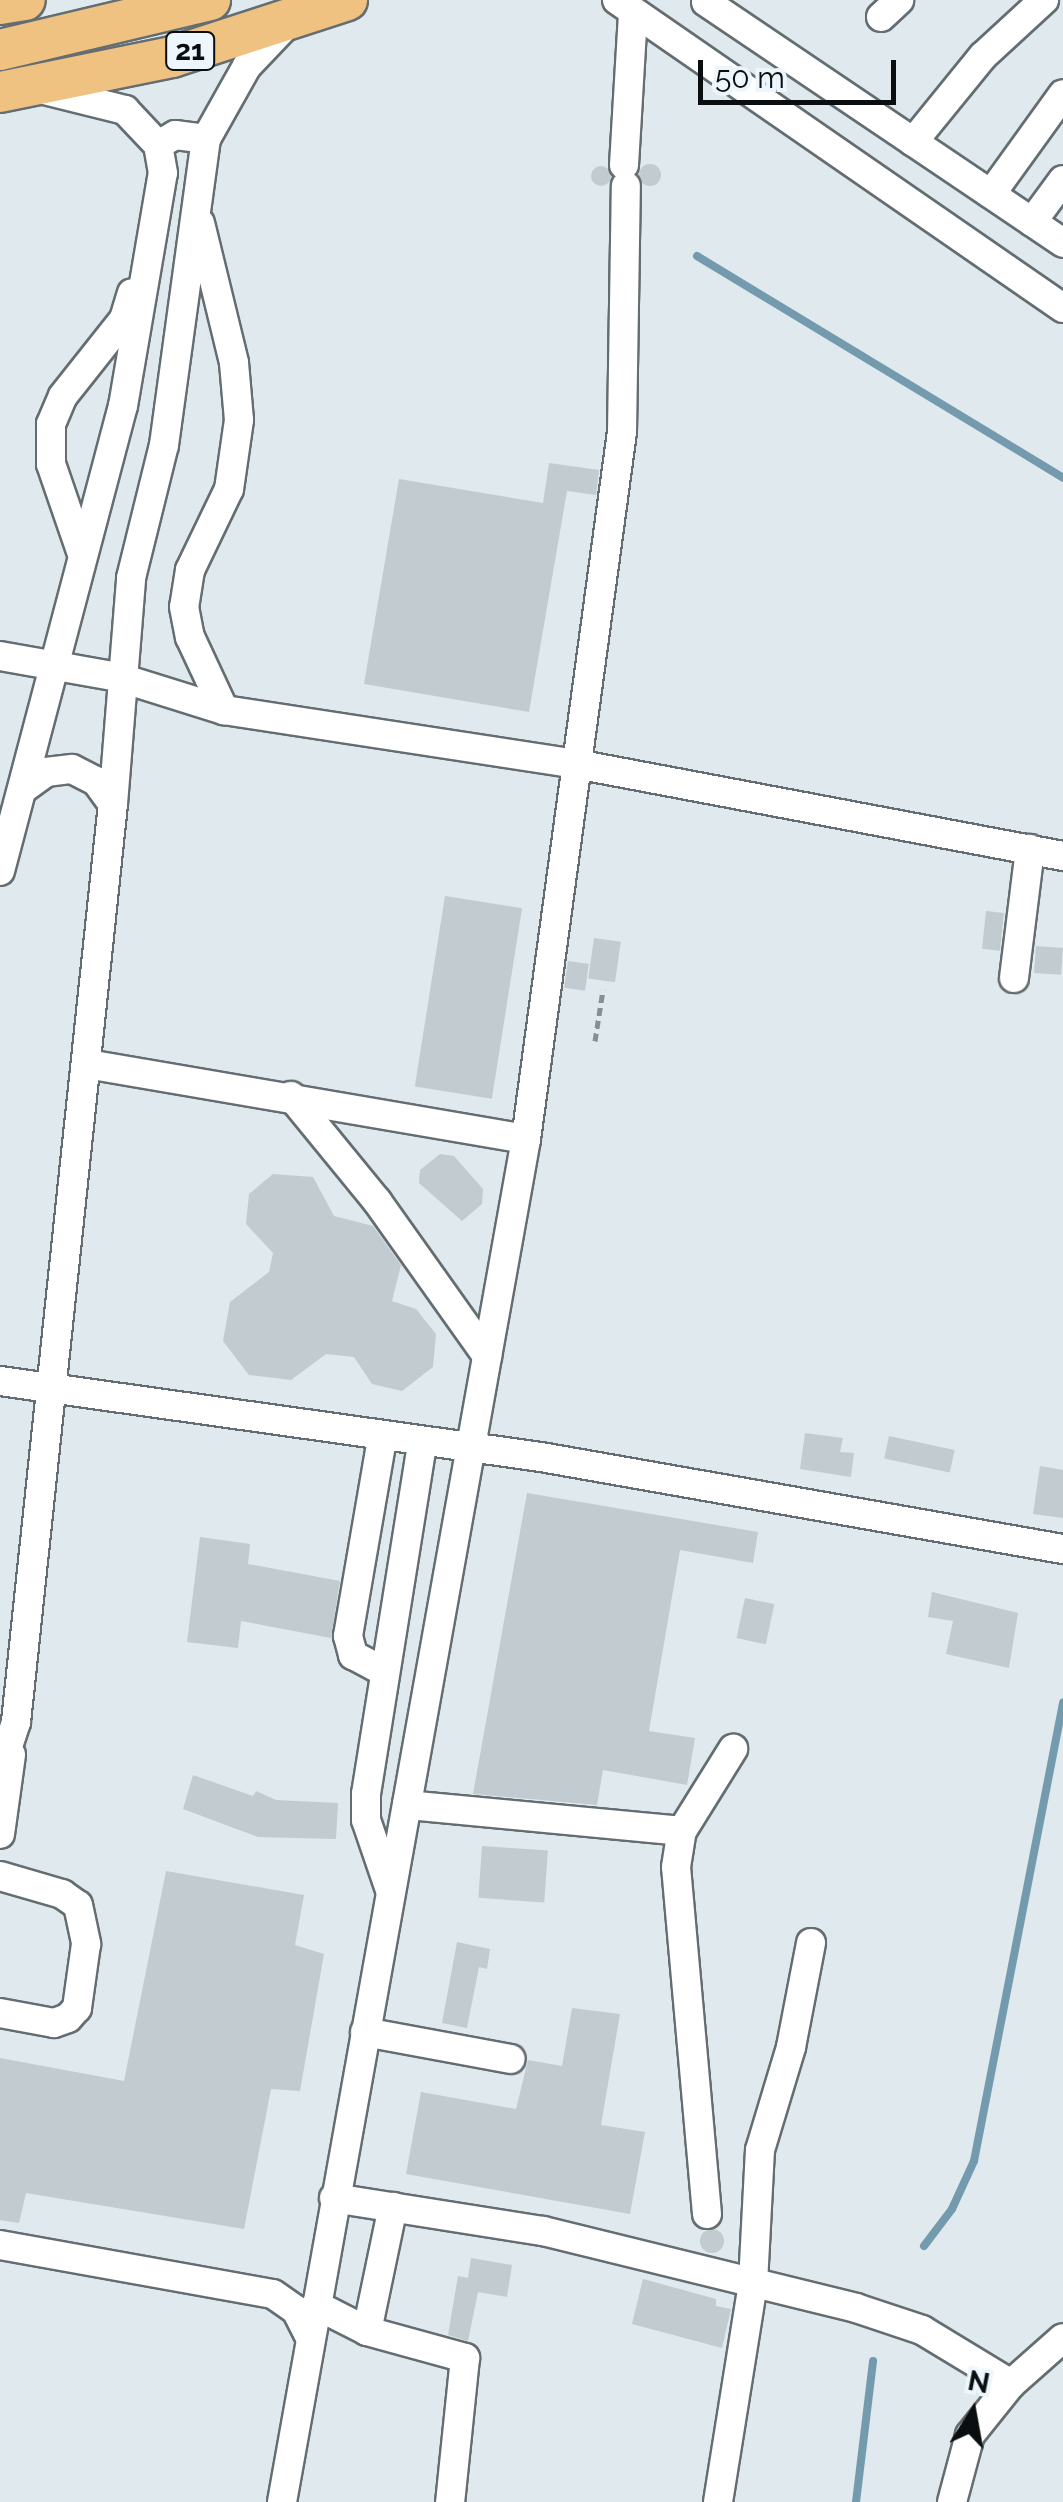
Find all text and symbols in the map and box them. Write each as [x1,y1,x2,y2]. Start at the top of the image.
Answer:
road number: 21 [165,28,215,74]
scale bar [703,40,900,102]
text: 50 m [715,60,785,95]
north arrow [923,2362,1023,2462]
text: N [965,2364,992,2400]

